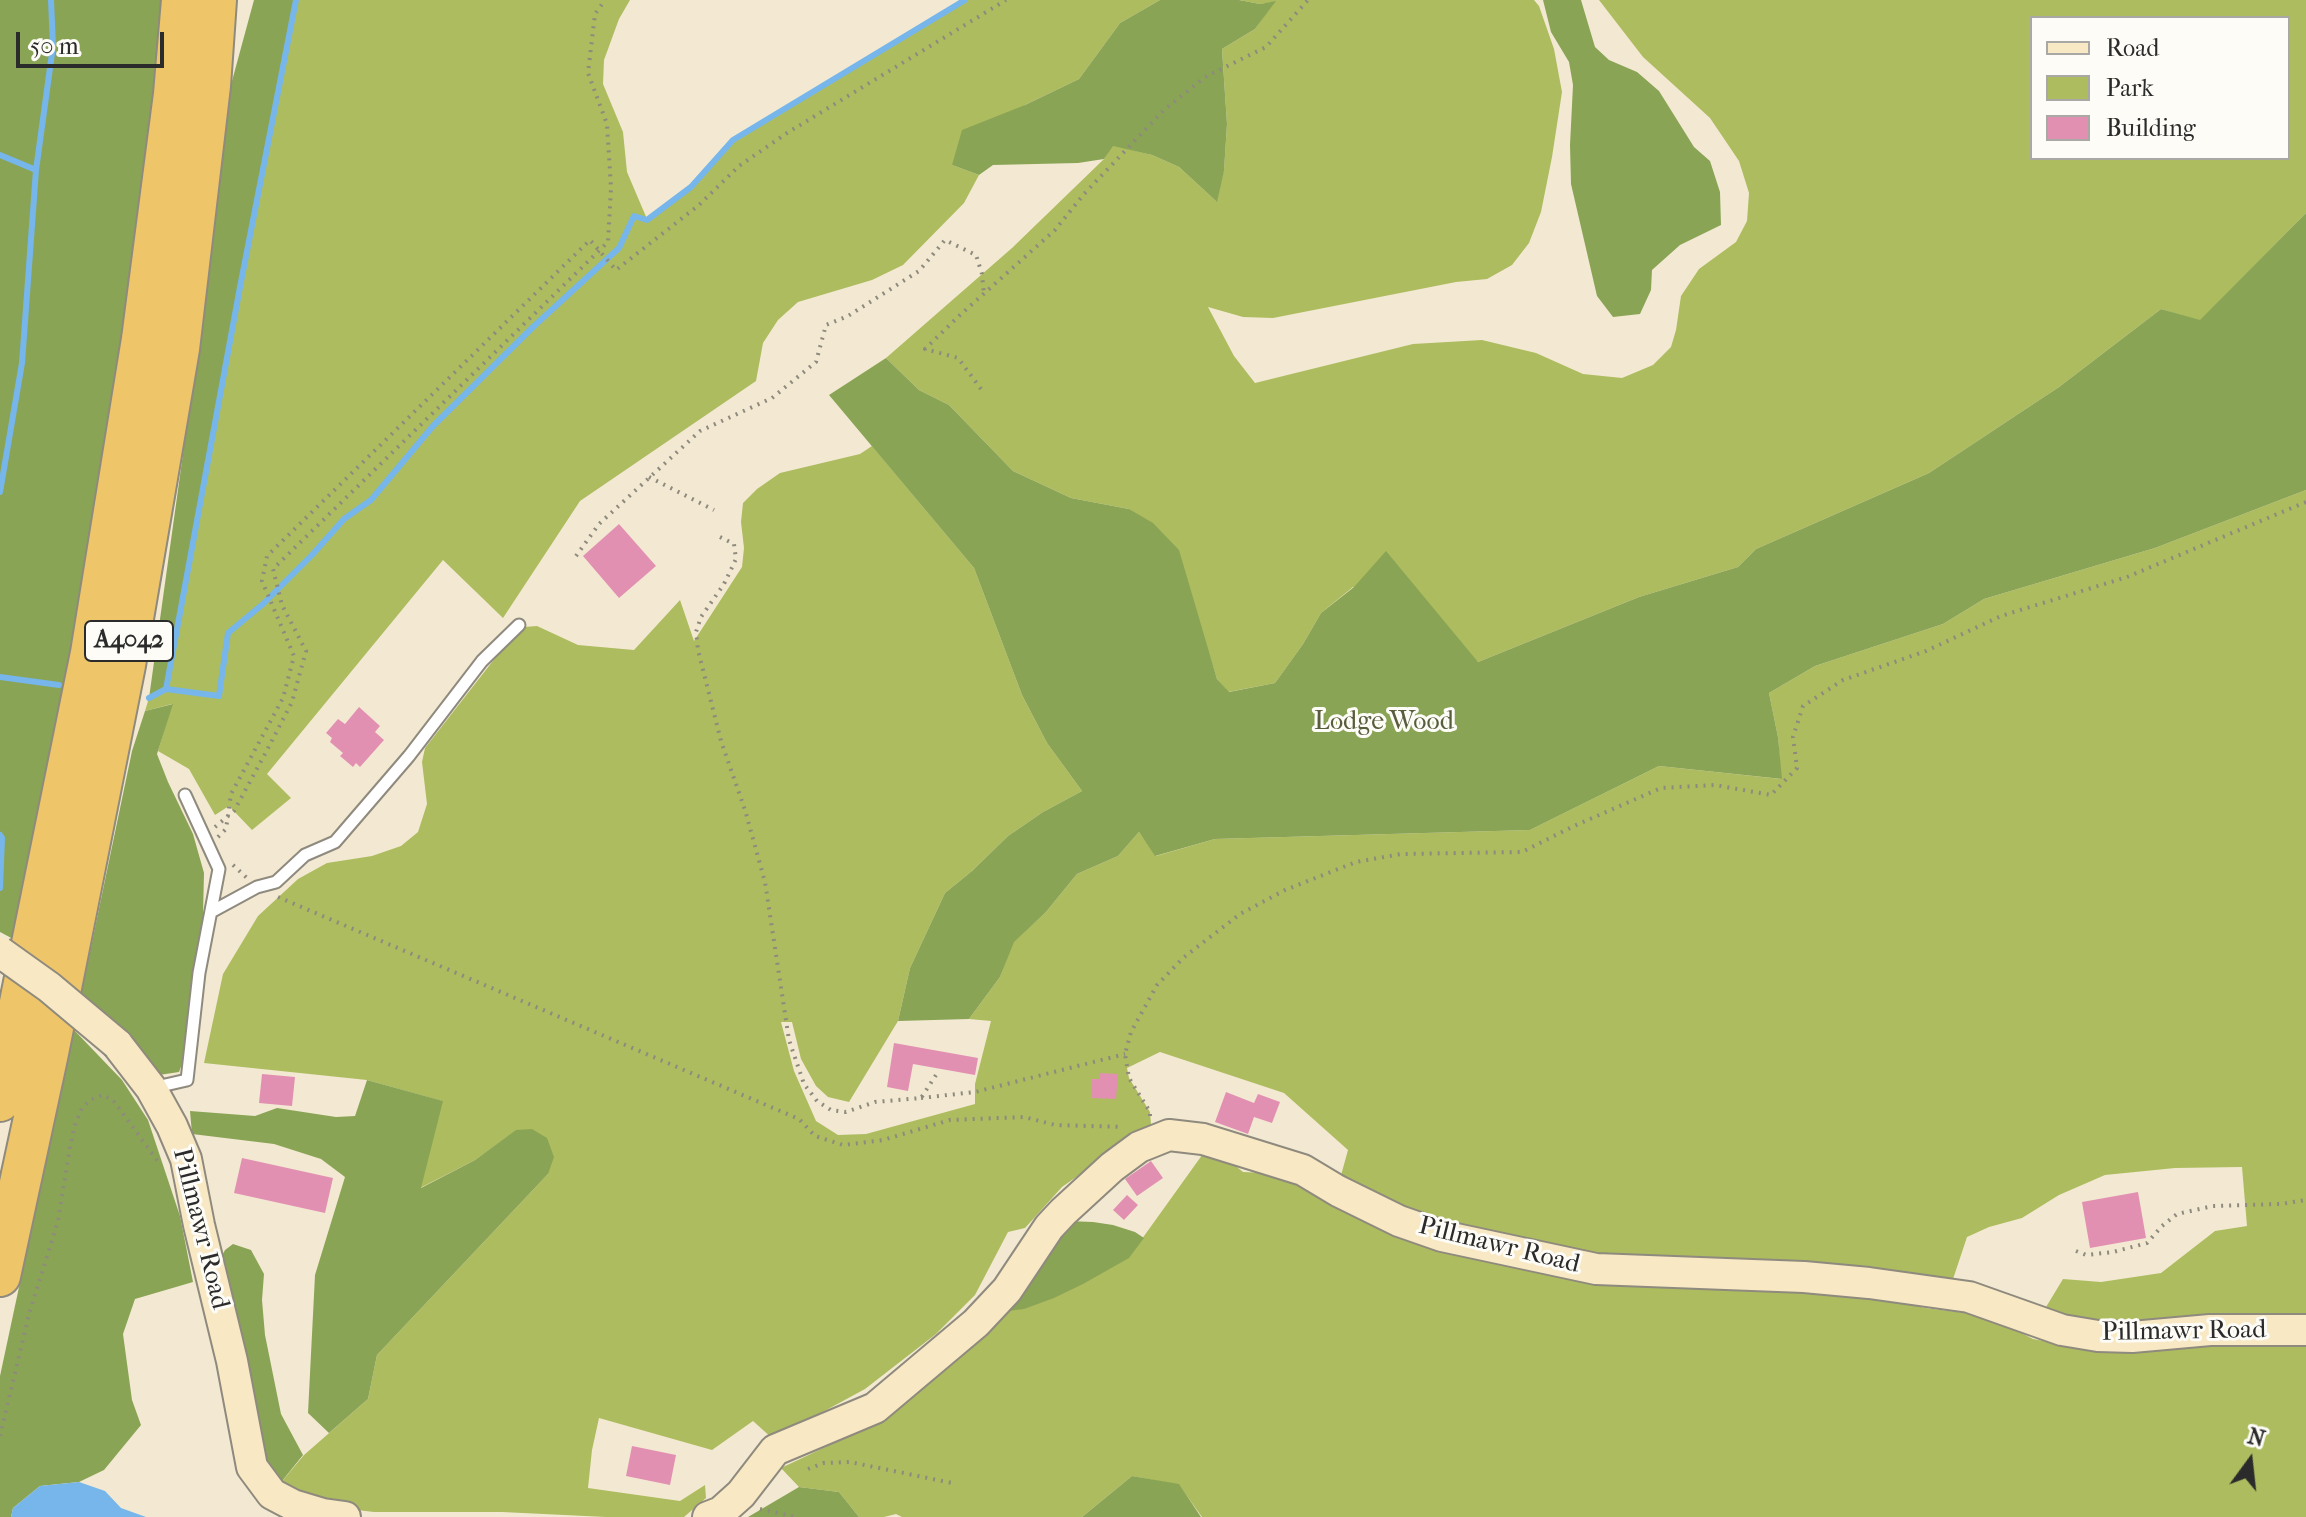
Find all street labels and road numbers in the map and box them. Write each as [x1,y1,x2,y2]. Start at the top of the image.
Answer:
road number: A4042 [85,621,173,661]
street label: Pillmawr Road [165,1145,235,1313]
street label: Pillmawr Road [1415,1211,1583,1281]
street label: Pillmawr Road [2101,1315,2267,1349]

